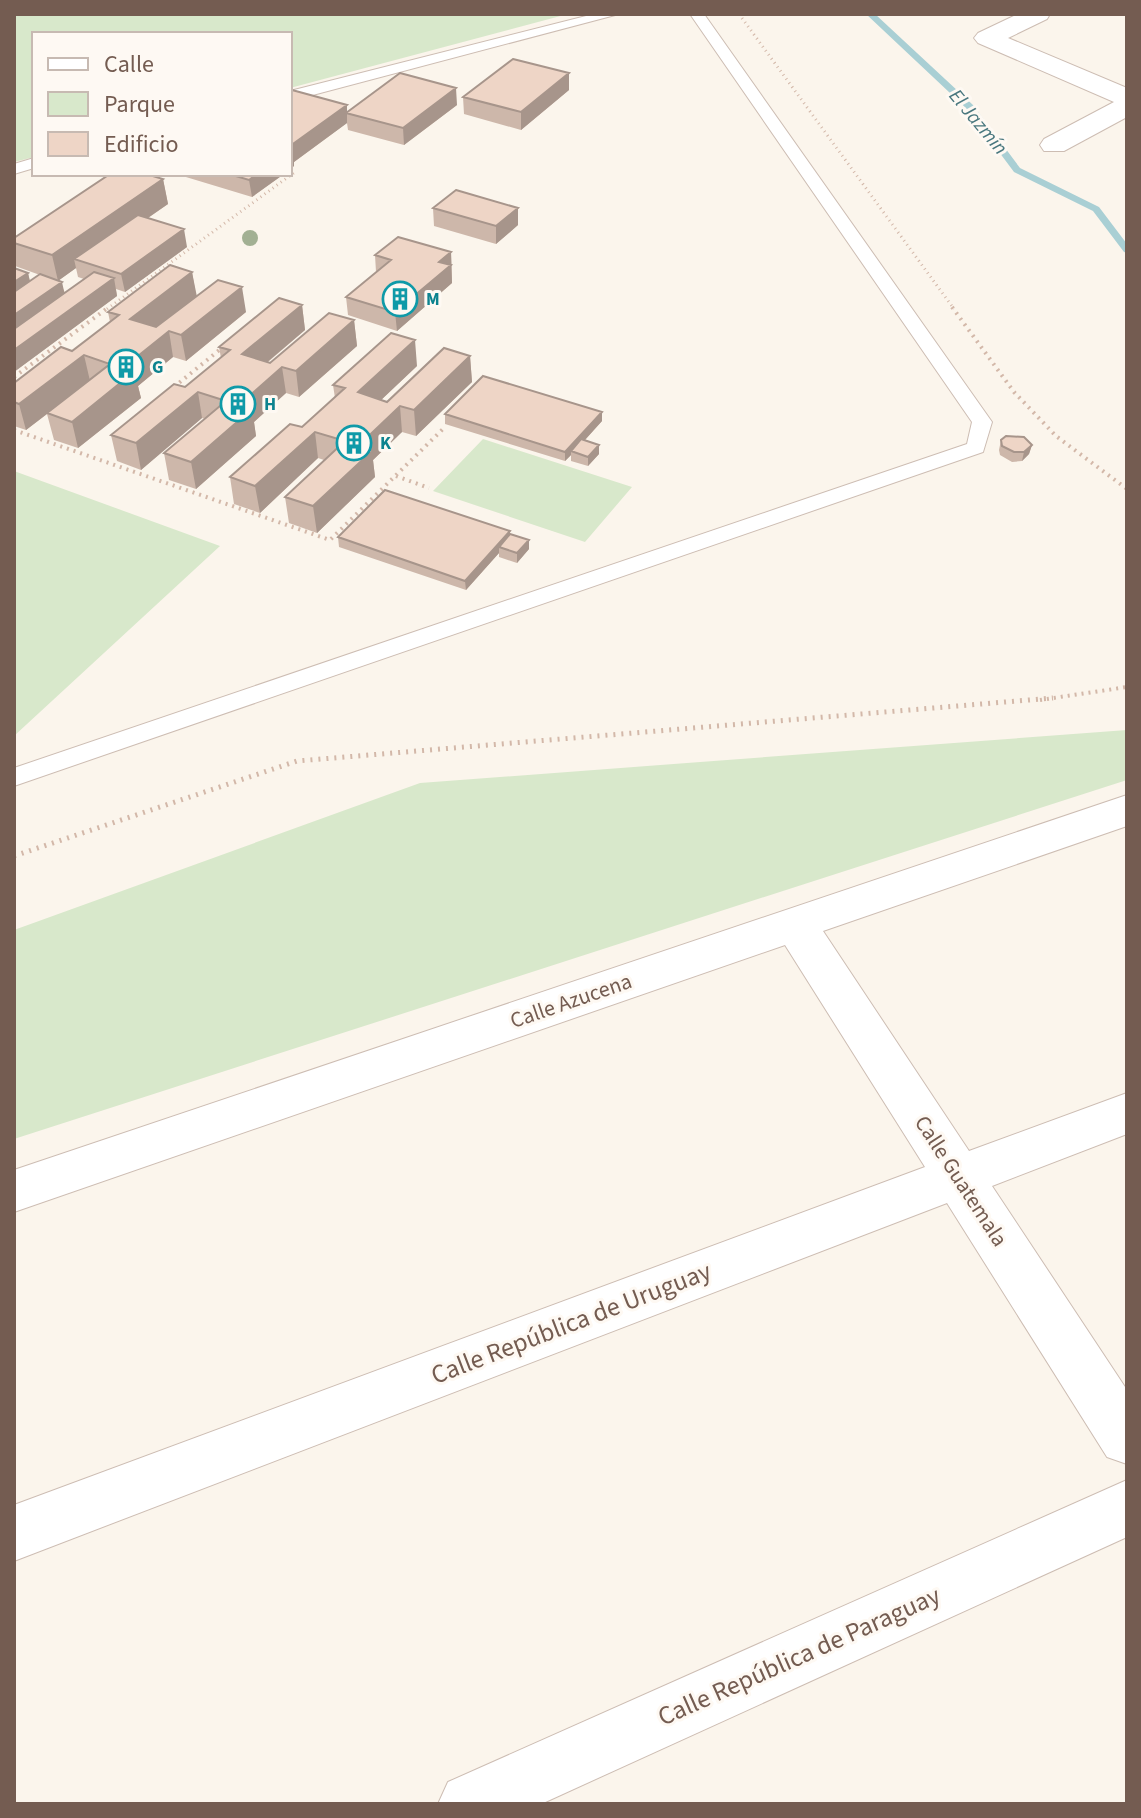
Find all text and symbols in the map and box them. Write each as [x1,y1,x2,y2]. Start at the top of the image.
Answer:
legend [32,32,292,176]
text: Calle [104,47,154,82]
water label: El Jazmín [942,83,1014,161]
text: Parque [104,87,175,122]
text: Edificio [104,127,178,162]
building icon: M [381,280,419,318]
place label: M [426,287,440,312]
building icon: G [107,348,145,386]
place label: G [152,355,163,380]
building icon: H [219,385,257,423]
place label: H [264,392,276,417]
building icon: K [335,424,373,462]
place label: K [380,431,392,456]
street label: Calle Azucena [506,965,636,1037]
street label: Calle Guatemala [907,1109,1015,1253]
street label: Calle República de Uruguay [425,1252,717,1394]
street label: Calle República de Paraguay [652,1577,946,1735]

